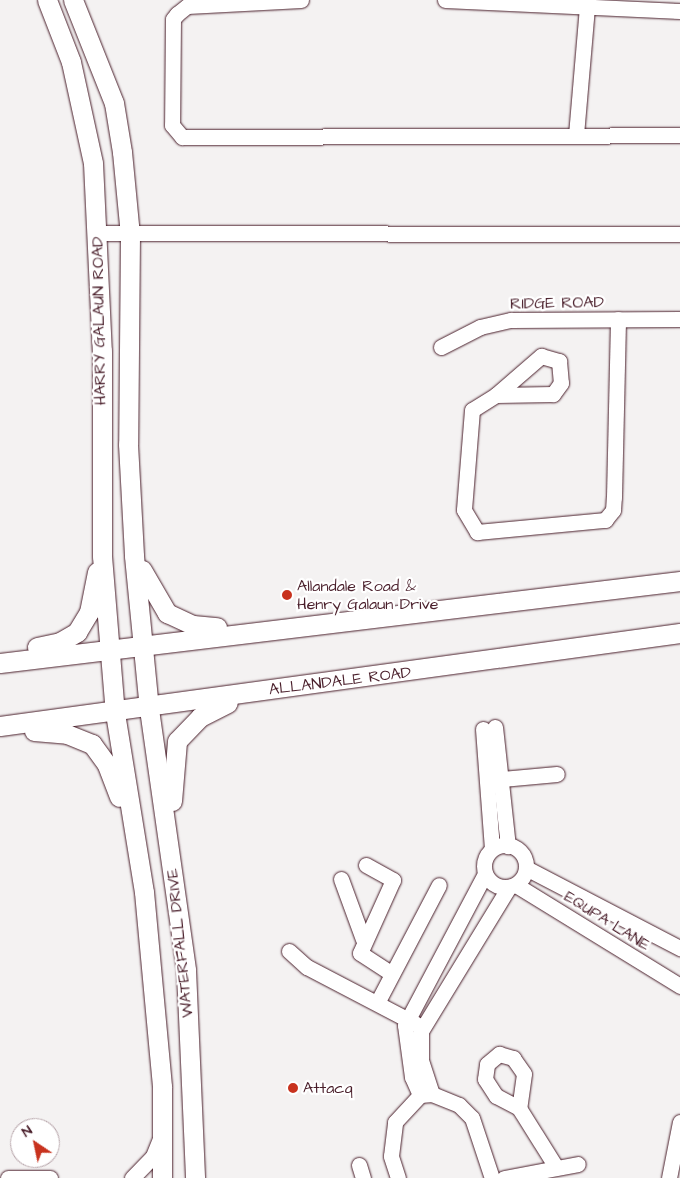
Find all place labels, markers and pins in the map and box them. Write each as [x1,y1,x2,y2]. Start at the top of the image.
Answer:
place label: Allandale Road & Henry Galaun Drive [297,576,438,614]
marker: Allandale Road & Henry Galaun Drive [281,589,293,601]
place label: Attacq [303,1078,353,1098]
marker: Attacq [287,1082,299,1094]

